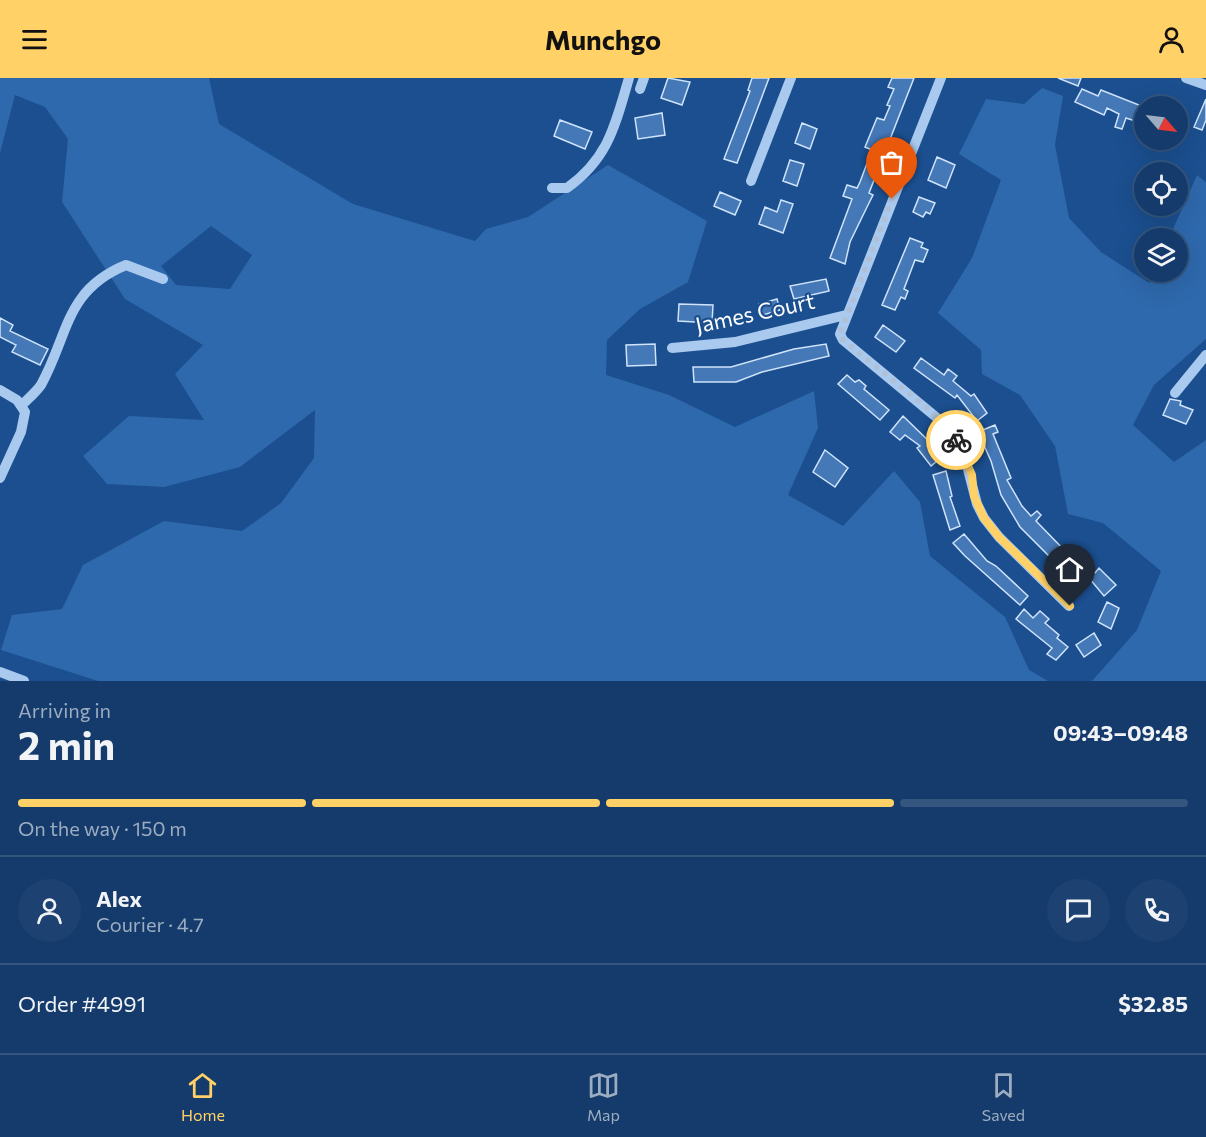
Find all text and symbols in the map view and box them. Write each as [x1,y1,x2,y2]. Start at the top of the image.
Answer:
icon: menu [18,23,51,56]
text: Munchgo [545,23,661,56]
icon: person [1155,23,1188,56]
north arrow [1134,96,1188,150]
map controls [1134,96,1188,282]
pin [866,137,917,199]
icon: bag [875,146,908,179]
button: locate [1134,162,1188,216]
button: layers [1134,228,1188,282]
street label: James Court [693,287,817,338]
courier [926,410,986,470]
icon: bike [940,424,973,457]
pin [1044,544,1095,606]
icon: home [1053,553,1086,586]
text: Arriving in [18,698,111,722]
text: 09:43–09:48 [1053,719,1188,746]
text: 2 min [18,720,115,768]
text: On the way · 150 m [18,816,187,840]
button: person [18,879,81,942]
button: chat [1047,879,1110,942]
button: phone [1125,879,1188,942]
text: Alex [96,885,142,912]
text: Courier · 4.7 [96,912,204,936]
text: Order #4991 [18,990,146,1017]
text: $32.85 [1118,990,1188,1017]
tab: Home [181,1069,225,1124]
tab: Map [587,1069,620,1124]
tab: Saved [982,1069,1025,1124]

